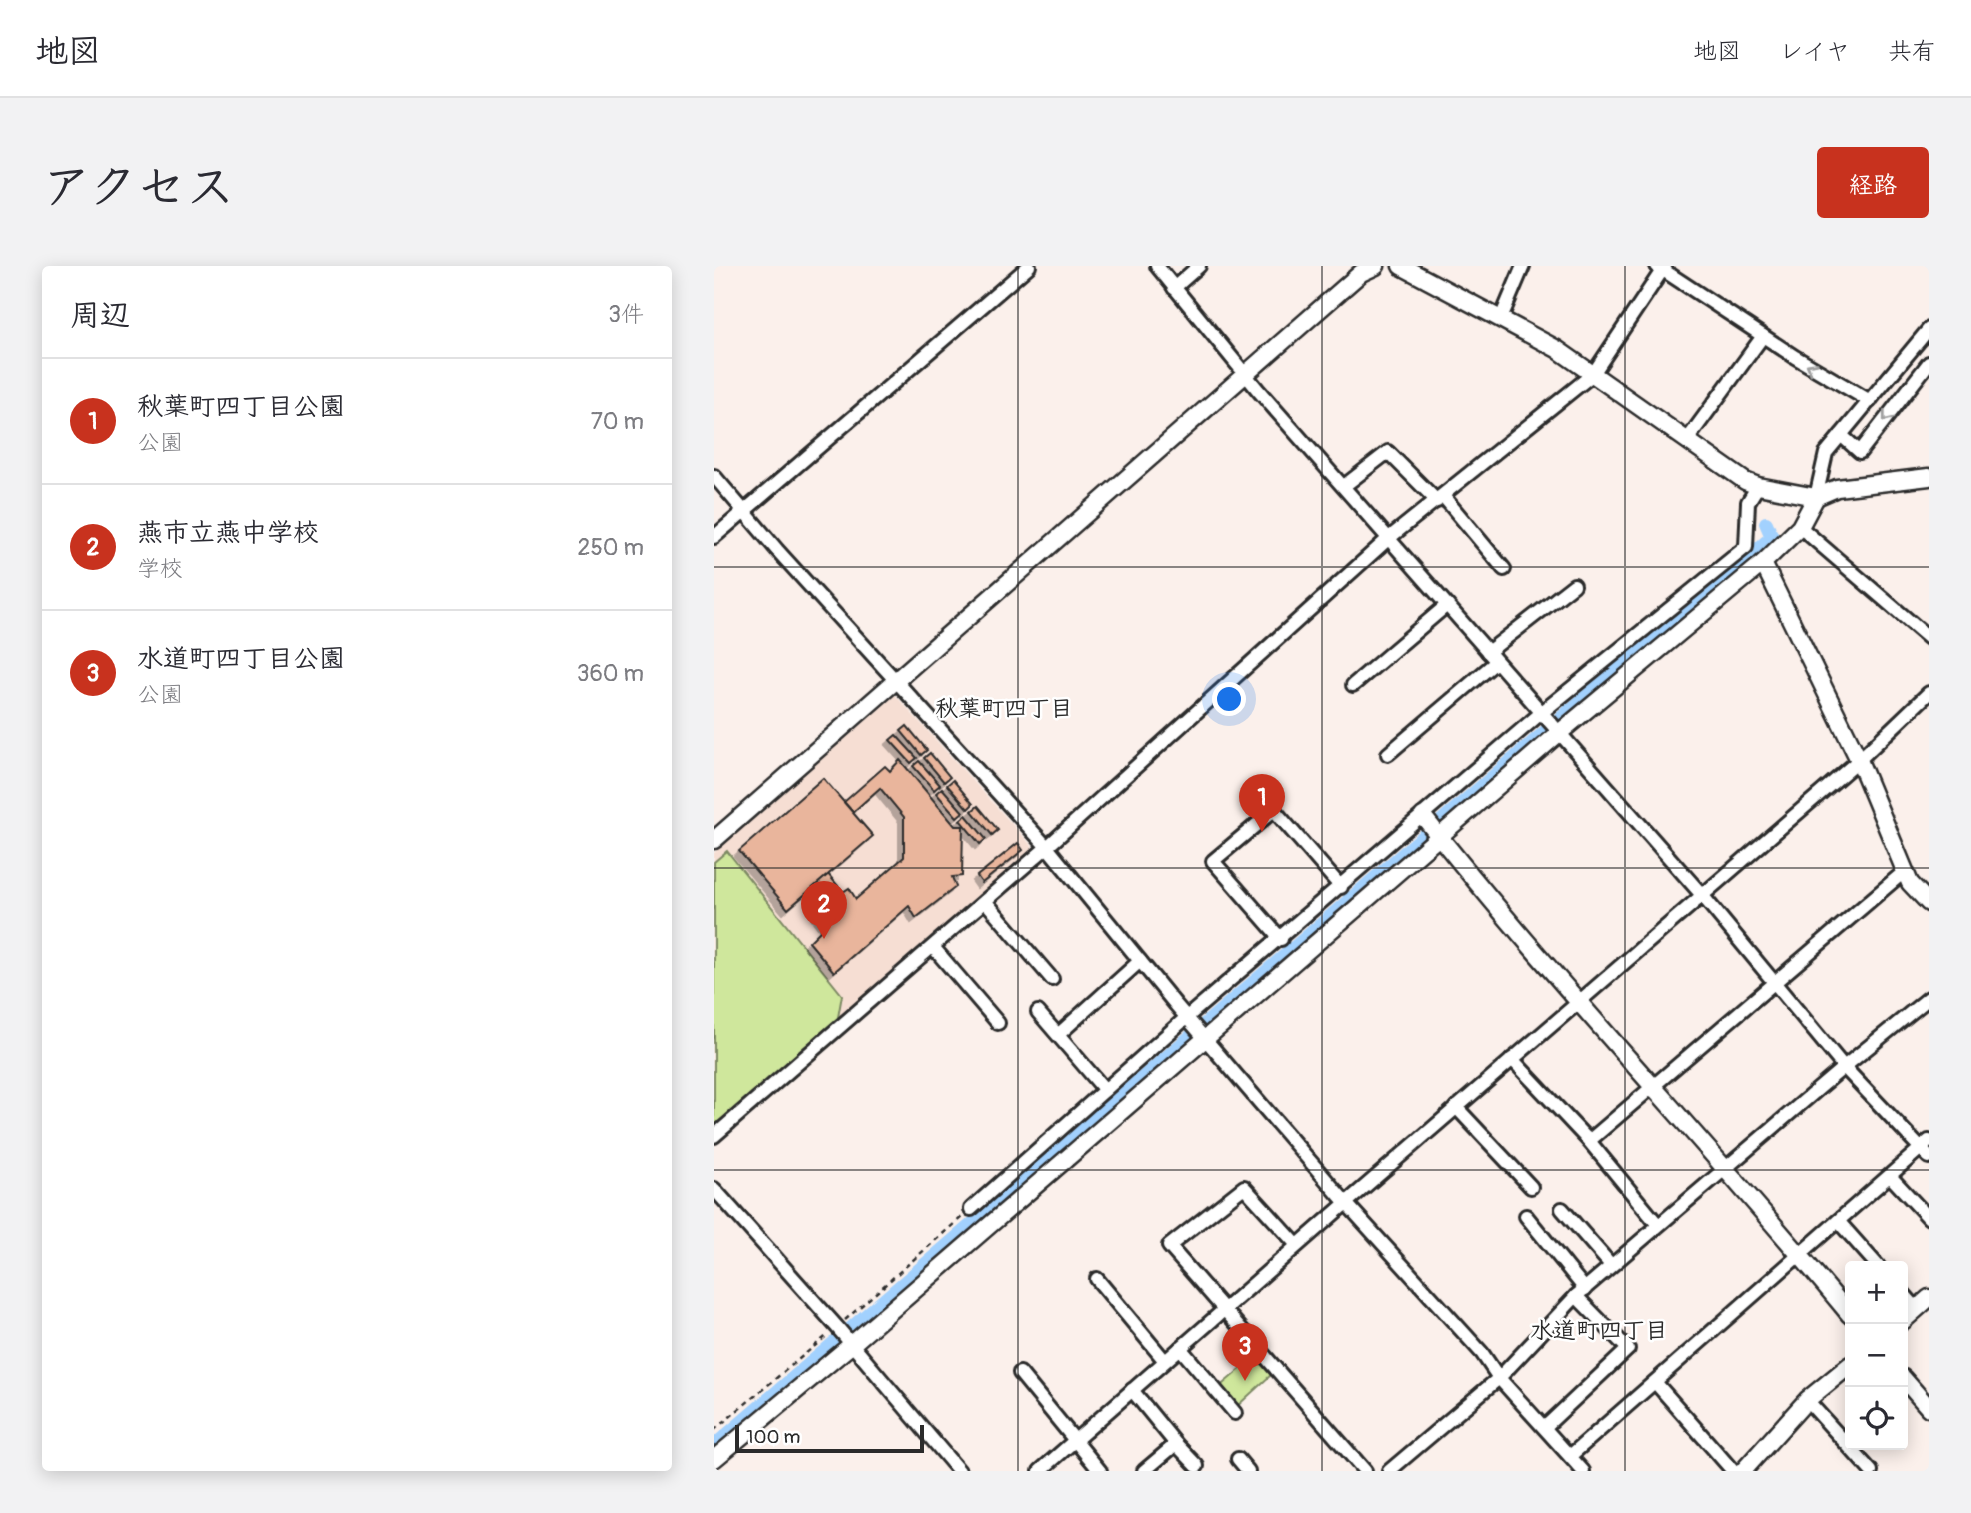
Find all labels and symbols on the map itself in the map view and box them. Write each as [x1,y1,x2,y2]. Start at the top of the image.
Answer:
one-way arrow [1805,362,1818,375]
one-way arrow [1883,409,1896,422]
your location [1212,682,1246,716]
district label: 秋葉町四丁目 [935,694,1073,723]
pin: 1 [1239,774,1285,832]
pin: 2 [801,881,847,939]
district label: 水道町四丁目 [1530,1316,1668,1345]
pin: 3 [1222,1323,1268,1381]
scale bar [735,1422,924,1454]

